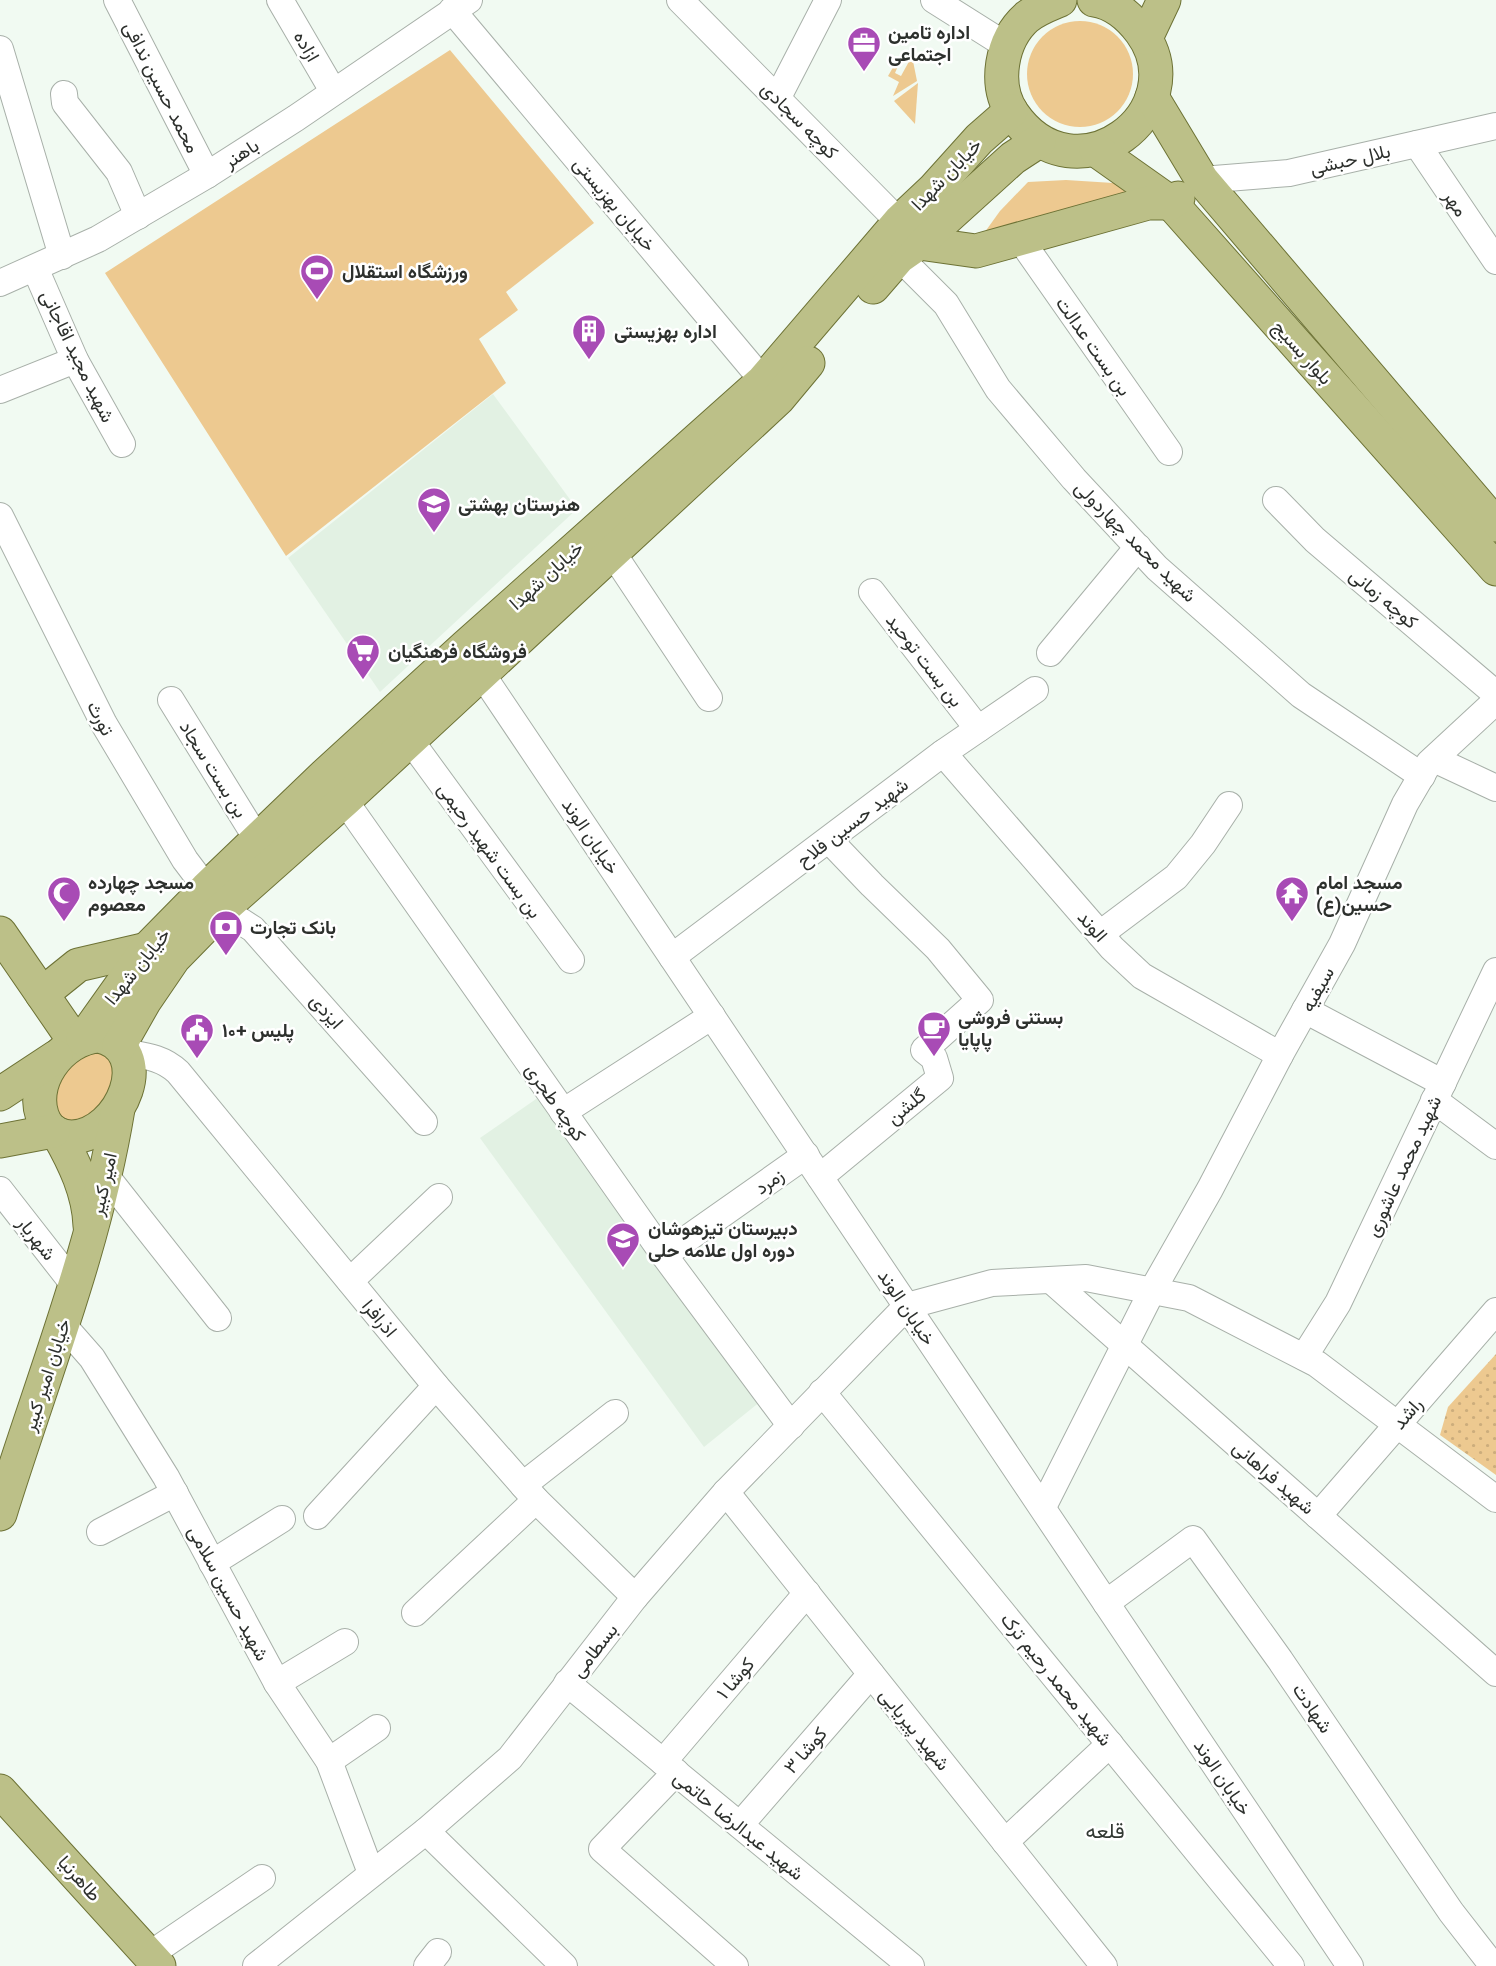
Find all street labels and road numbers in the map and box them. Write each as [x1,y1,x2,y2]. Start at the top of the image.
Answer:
street label: محمد حسین ندافی [119,18,205,157]
street label: ازاده [289,27,325,66]
street label: کوچه سجادی [755,77,843,165]
street label: خیابان شهدا [906,133,986,215]
street label: باهنر [218,134,263,174]
street label: بلال حبشی [1308,139,1392,180]
street label: خیابان بهزیستی [568,152,661,256]
street label: مهر [1438,185,1473,221]
street label: شهید مجید اقاجانی [36,286,120,426]
street label: بن بست عدالت [1051,292,1136,400]
street label: بلوار بسیج [1266,316,1337,390]
street label: شهید محمد چهاردولی [1069,476,1201,608]
street label: خیابان شهدا [505,536,588,615]
street label: کوچه زمانی [1344,563,1423,635]
street label: بن بست توحید [881,609,968,712]
street label: تورث [82,697,119,740]
street label: بن بست سجاد [175,717,252,822]
street label: شهید حسین فلاح [792,773,913,873]
street label: بن بست شهید رحیمی [433,778,547,923]
street label: خیابان الوند [557,794,624,879]
street label: الوند [1073,906,1112,947]
street label: خیابان شهدا [100,923,175,1009]
street label: سیفیه [1296,963,1339,1016]
street label: ایزدی [305,989,348,1034]
street label: کوچه طجری [519,1059,591,1147]
street label: گلشن [882,1083,931,1129]
street label: شهید محمد عاشوری [1361,1092,1446,1240]
street label: امیر کبیر [85,1150,122,1219]
street label: زمرد [750,1163,788,1199]
street label: شهریار [12,1211,61,1265]
street label: خیابان الوند [873,1265,940,1350]
street label: اذرافرا [357,1295,402,1342]
street label: خیابان امیر کبیر [17,1316,75,1435]
street label: راشد [1387,1393,1427,1434]
street label: شهید فراهانی [1228,1435,1319,1519]
street label: شهید حسین سلامی [183,1522,274,1665]
street label: شهید محمد رحیم ترک [995,1608,1117,1751]
street label: بسطامی [566,1619,623,1682]
street label: کوشا ۱ [711,1653,759,1704]
street label: شهادت [1288,1679,1338,1738]
street label: شهید پیریایی [873,1683,955,1776]
street label: کوشا ۳ [779,1722,832,1778]
street label: خیابان الوند [1189,1735,1256,1820]
street label: شهید عبدالرضا حاتمی [669,1766,809,1885]
street label: طاهرنیا [53,1851,106,1906]

